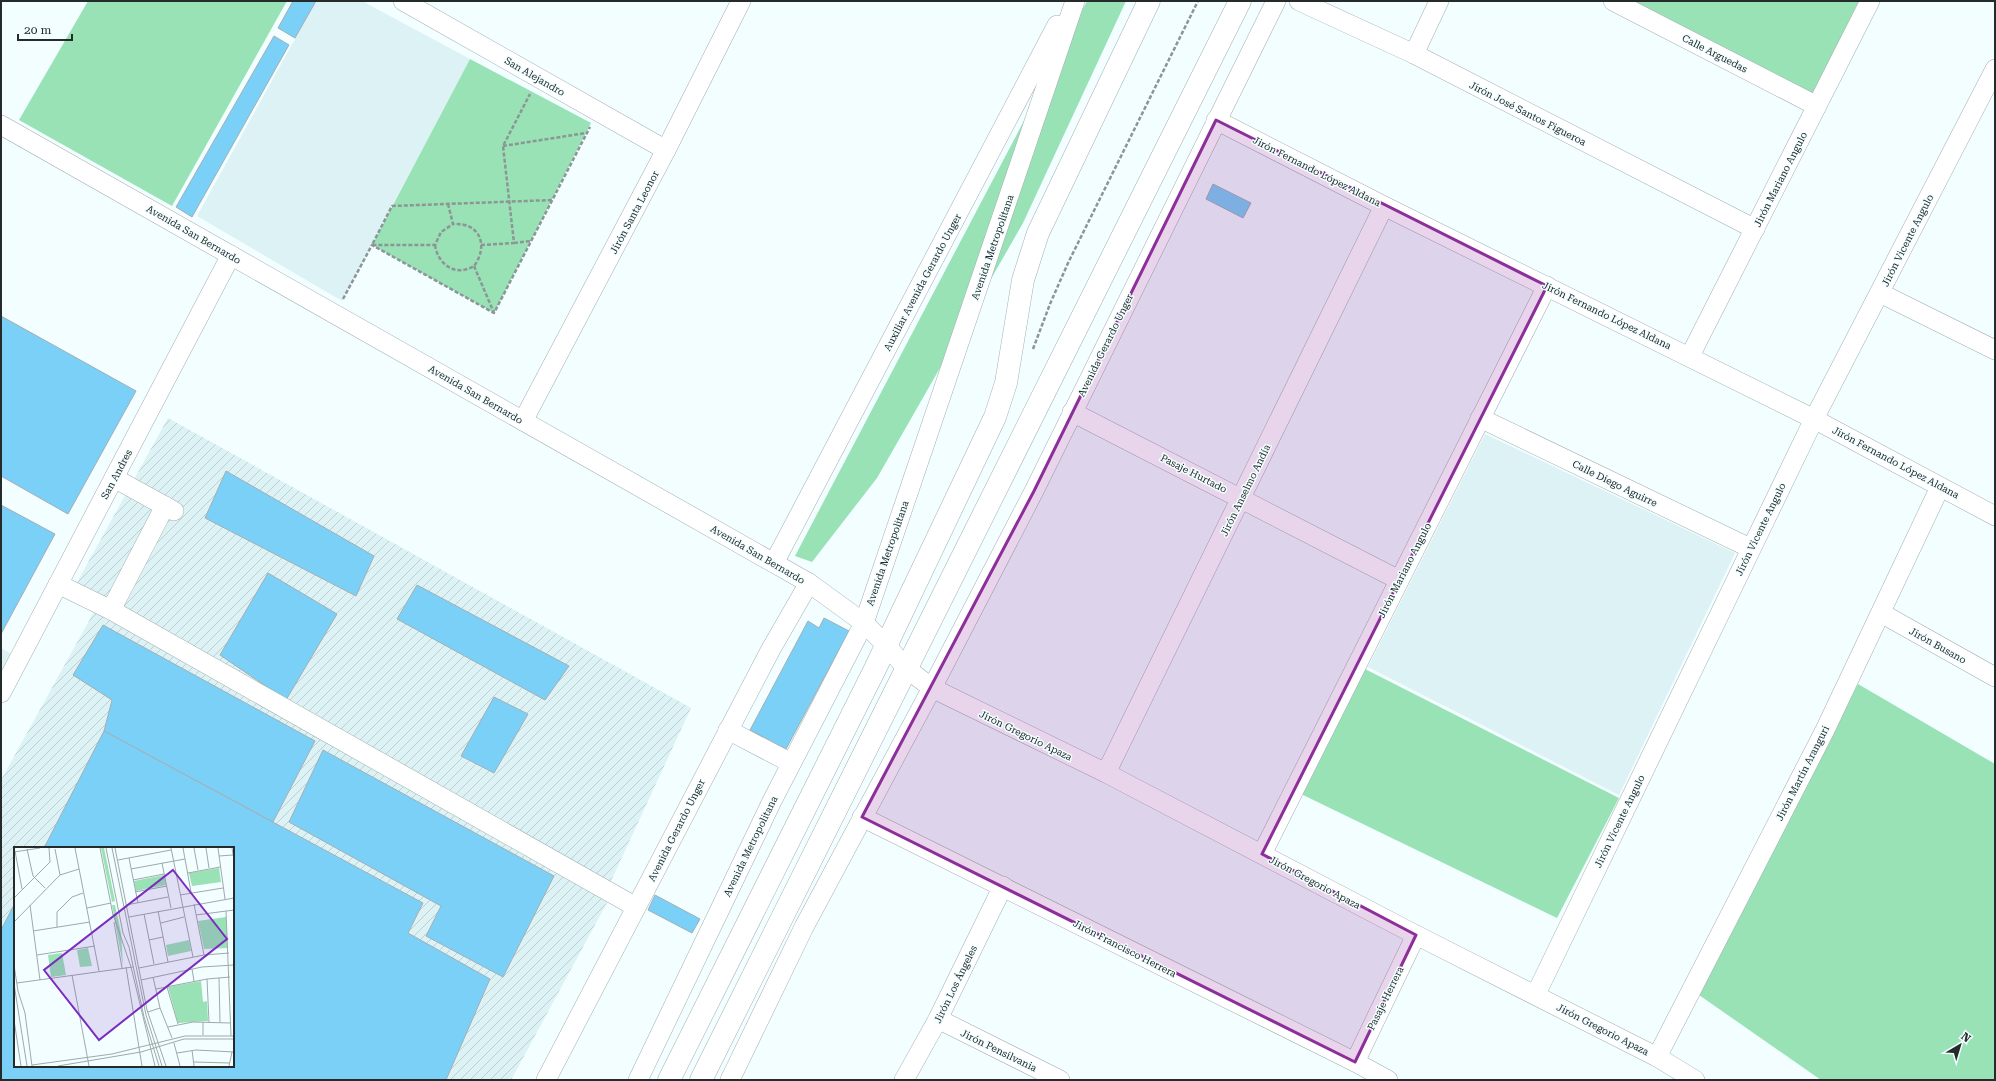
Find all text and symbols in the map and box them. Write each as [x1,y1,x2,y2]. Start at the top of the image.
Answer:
scale bar [18,16,72,42]
text: 20 m [24,23,51,37]
street label: Calle Arguedas [1680,32,1749,75]
street label: San Alejandro [503,55,567,98]
street label: Jirón José Santos Figueroa [1468,79,1589,148]
street label: Jirón Mariano Angulo [1752,130,1809,229]
street label: Jirón Fernando López Aldana [1251,134,1383,209]
street label: Jirón Santa Leonor [608,169,661,256]
street label: Jirón Vicente Angulo [1879,192,1935,288]
street label: Avenida Metropolitana [969,193,1016,301]
street label: Avenida San Bernardo [145,203,243,266]
street label: Auxiliar Avenida Gerardo Unger [882,212,963,353]
street label: Jirón Fernando López Aldana [1541,279,1674,352]
street label: Avenida Gerardo Unger [1076,292,1135,398]
street label: Avenida San Bernardo [427,363,525,426]
street label: Jirón Fernando López Aldana [1830,424,1962,501]
street label: Jirón Anselmo Andía [1218,442,1273,538]
street label: San Andres [99,447,134,501]
street label: Pasaje Hurtado [1159,452,1229,495]
street label: Calle Diego Aguirre [1571,458,1659,509]
street label: Jirón Vicente Angulo [1733,481,1788,577]
street label: Avenida Metropolitana [864,499,911,607]
street label: Jirón Mariano Angulo [1376,521,1433,620]
street label: Avenida San Bernardo [709,523,807,586]
street label: Jirón Busano [1907,625,1968,666]
street label: Jirón Gregorio Apaza [978,708,1074,763]
street label: Jirón Martín Aranguri [1774,724,1831,823]
street label: Jirón Vicente Angulo [1592,773,1647,869]
street label: Avenida Gerardo Unger [646,777,707,883]
street label: Avenida Metropolitana [721,794,780,898]
inset map [14,847,234,1067]
street label: Jirón Gregorio Apaza [1267,854,1363,911]
street label: Jirón Francisco Herrera [1071,918,1179,980]
street label: Jirón Los Ángeles [932,943,979,1025]
street label: Pasaje Herrera [1365,964,1406,1032]
street label: Jirón Gregorio Apaza [1555,1001,1651,1058]
north arrow [1940,1025,1980,1065]
street label: Jirón Pensilvania [959,1027,1039,1074]
text: N [1959,1030,1974,1046]

